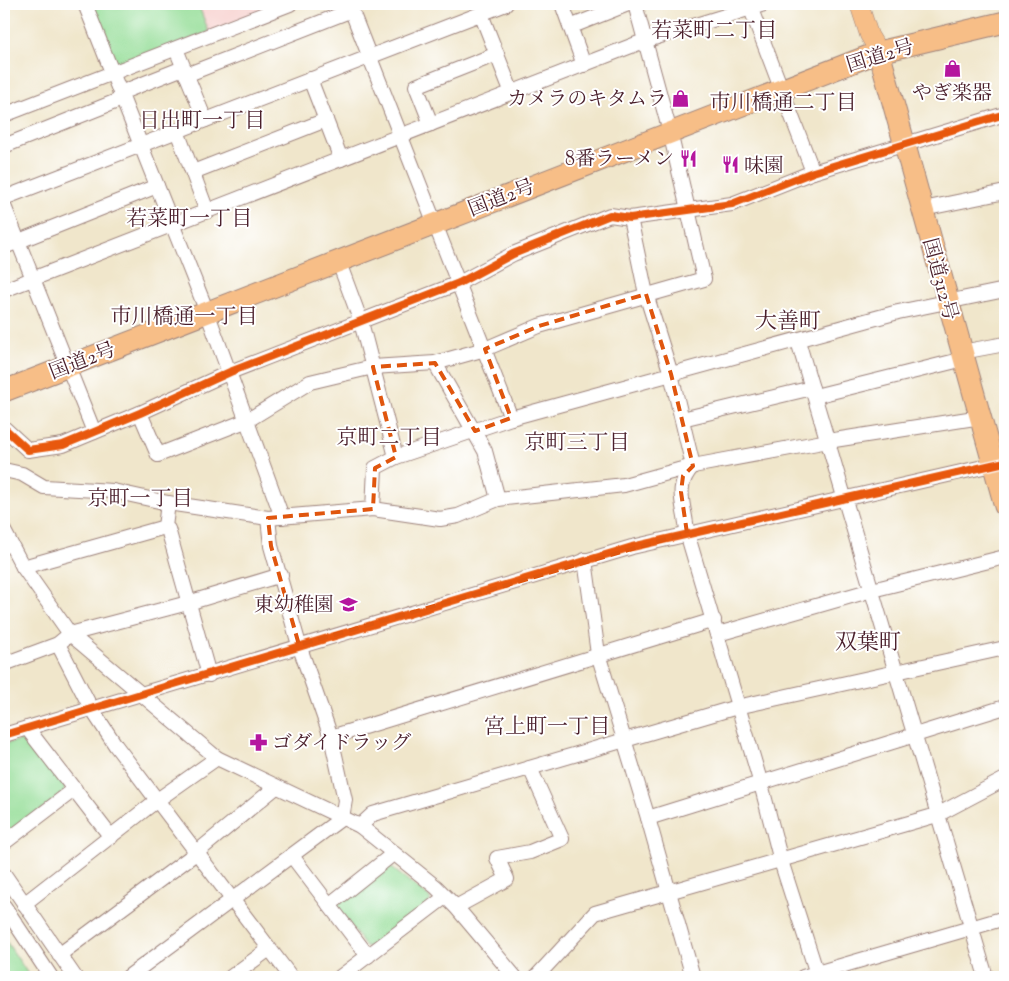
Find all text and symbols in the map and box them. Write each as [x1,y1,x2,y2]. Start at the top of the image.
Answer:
district label: 若菜町二丁目 [651,17,777,47]
street label: 国道2号 [843,33,918,81]
shop icon: やぎ楽器 [942,58,962,78]
place label: やぎ楽器 [912,80,992,109]
place label: カメラのキタムラ [507,86,667,115]
shop icon: カメラのキタムラ [671,88,691,108]
district label: 市川橋通二丁目 [710,89,857,119]
district label: 日出町一丁目 [139,107,265,137]
place label: 8番ラーメン [565,146,674,175]
restaurant icon: 8番ラーメン [678,148,698,168]
place label: 味園 [744,153,784,182]
restaurant icon: 味園 [720,155,740,175]
street label: 国道2号 [464,173,539,225]
district label: 若菜町一丁目 [126,205,252,235]
street label: 国道312号 [914,235,963,324]
district label: 市川橋通一丁目 [111,303,258,333]
district label: 大善町 [755,307,821,339]
street label: 国道2号 [45,336,120,388]
district label: 京町二丁目 [337,424,442,454]
district label: 京町三丁目 [525,429,630,459]
district label: 京町一丁目 [88,485,193,515]
place label: 東幼稚園 [254,592,334,621]
school or university icon: 東幼稚園 [338,594,358,614]
district label: 双葉町 [835,628,901,660]
district label: 宮上町一丁目 [484,713,610,743]
place label: ゴダイドラッグ [272,730,411,759]
pharmacy icon: ゴダイドラッグ [248,732,268,752]

